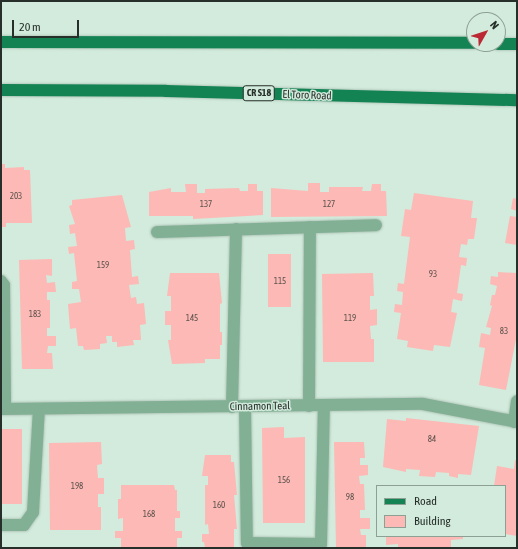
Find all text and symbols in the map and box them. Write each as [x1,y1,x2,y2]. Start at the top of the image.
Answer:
scale bar [14,12,81,38]
north arrow [466,12,506,52]
text: N [488,19,501,31]
text: 20 m [19,20,41,34]
road number: CR S18 [242,85,276,101]
street label: El Toro Road [282,88,332,102]
house number: 203 [10,191,22,201]
house number: 137 [200,199,212,209]
house number: 127 [323,199,335,209]
house number: 159 [97,260,109,270]
house number: 93 [429,269,437,279]
house number: 115 [274,276,286,286]
house number: 183 [29,309,41,319]
house number: 145 [186,313,198,323]
house number: 119 [344,313,356,323]
house number: 83 [500,326,508,336]
street label: Cinnamon Teal [230,399,290,413]
house number: 84 [428,434,436,444]
house number: 156 [278,475,290,485]
house number: 198 [71,481,83,491]
legend [376,485,506,537]
house number: 98 [346,492,354,502]
text: Road [414,494,437,508]
house number: 160 [213,500,225,510]
house number: 168 [143,509,155,519]
text: Building [414,514,451,528]

